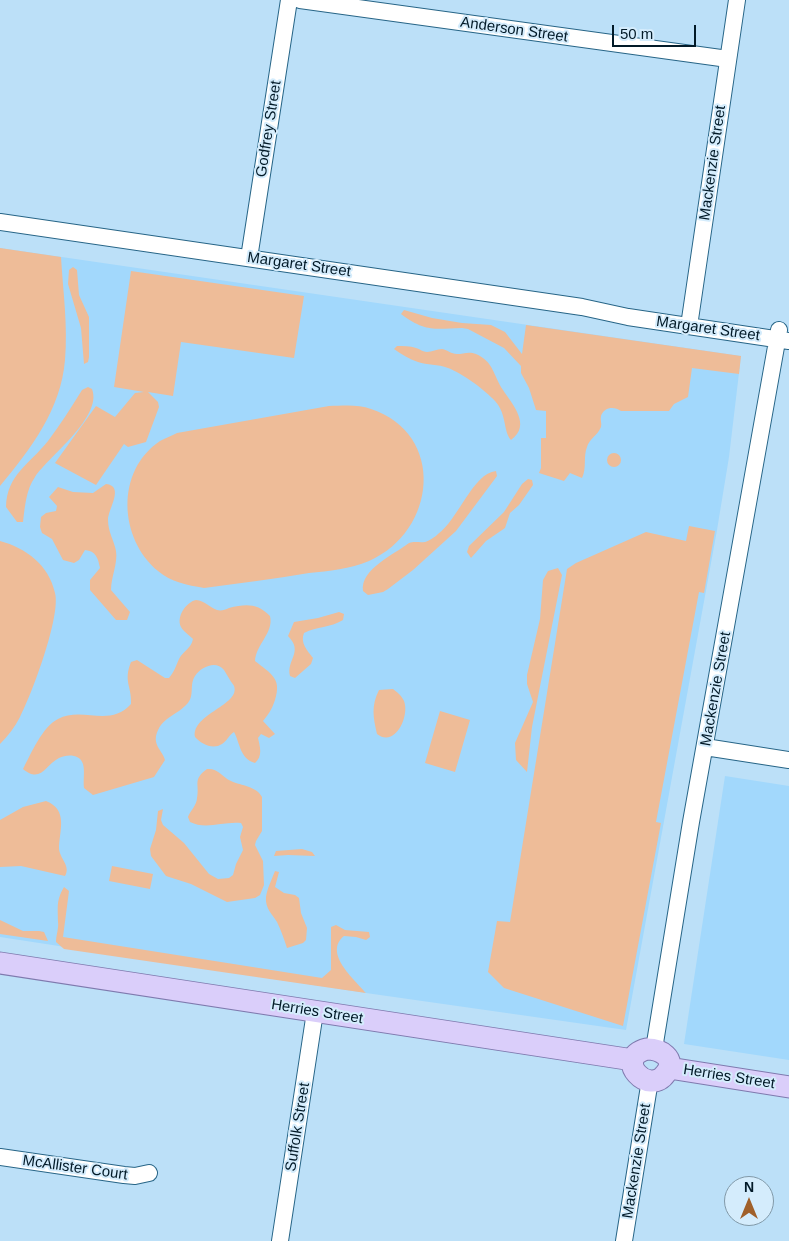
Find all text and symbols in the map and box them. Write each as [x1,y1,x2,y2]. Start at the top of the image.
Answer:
street label: Anderson Street [459,14,569,46]
scale bar [614,15,698,47]
text: 50 m [620,25,653,42]
street label: Godfrey Street [252,79,286,179]
street label: Mackenzie Street [696,104,730,222]
street label: Margaret Street [246,249,352,281]
street label: Margaret Street [655,313,761,345]
street label: Mackenzie Street [697,630,735,748]
street label: Herries Street [270,996,364,1028]
street label: Herries Street [682,1061,776,1093]
street label: Suffolk Street [282,1081,314,1173]
street label: Mackenzie Street [619,1102,655,1220]
street label: McAllister Court [21,1152,129,1184]
north arrow [724,1176,774,1226]
text: N [744,1179,754,1195]

